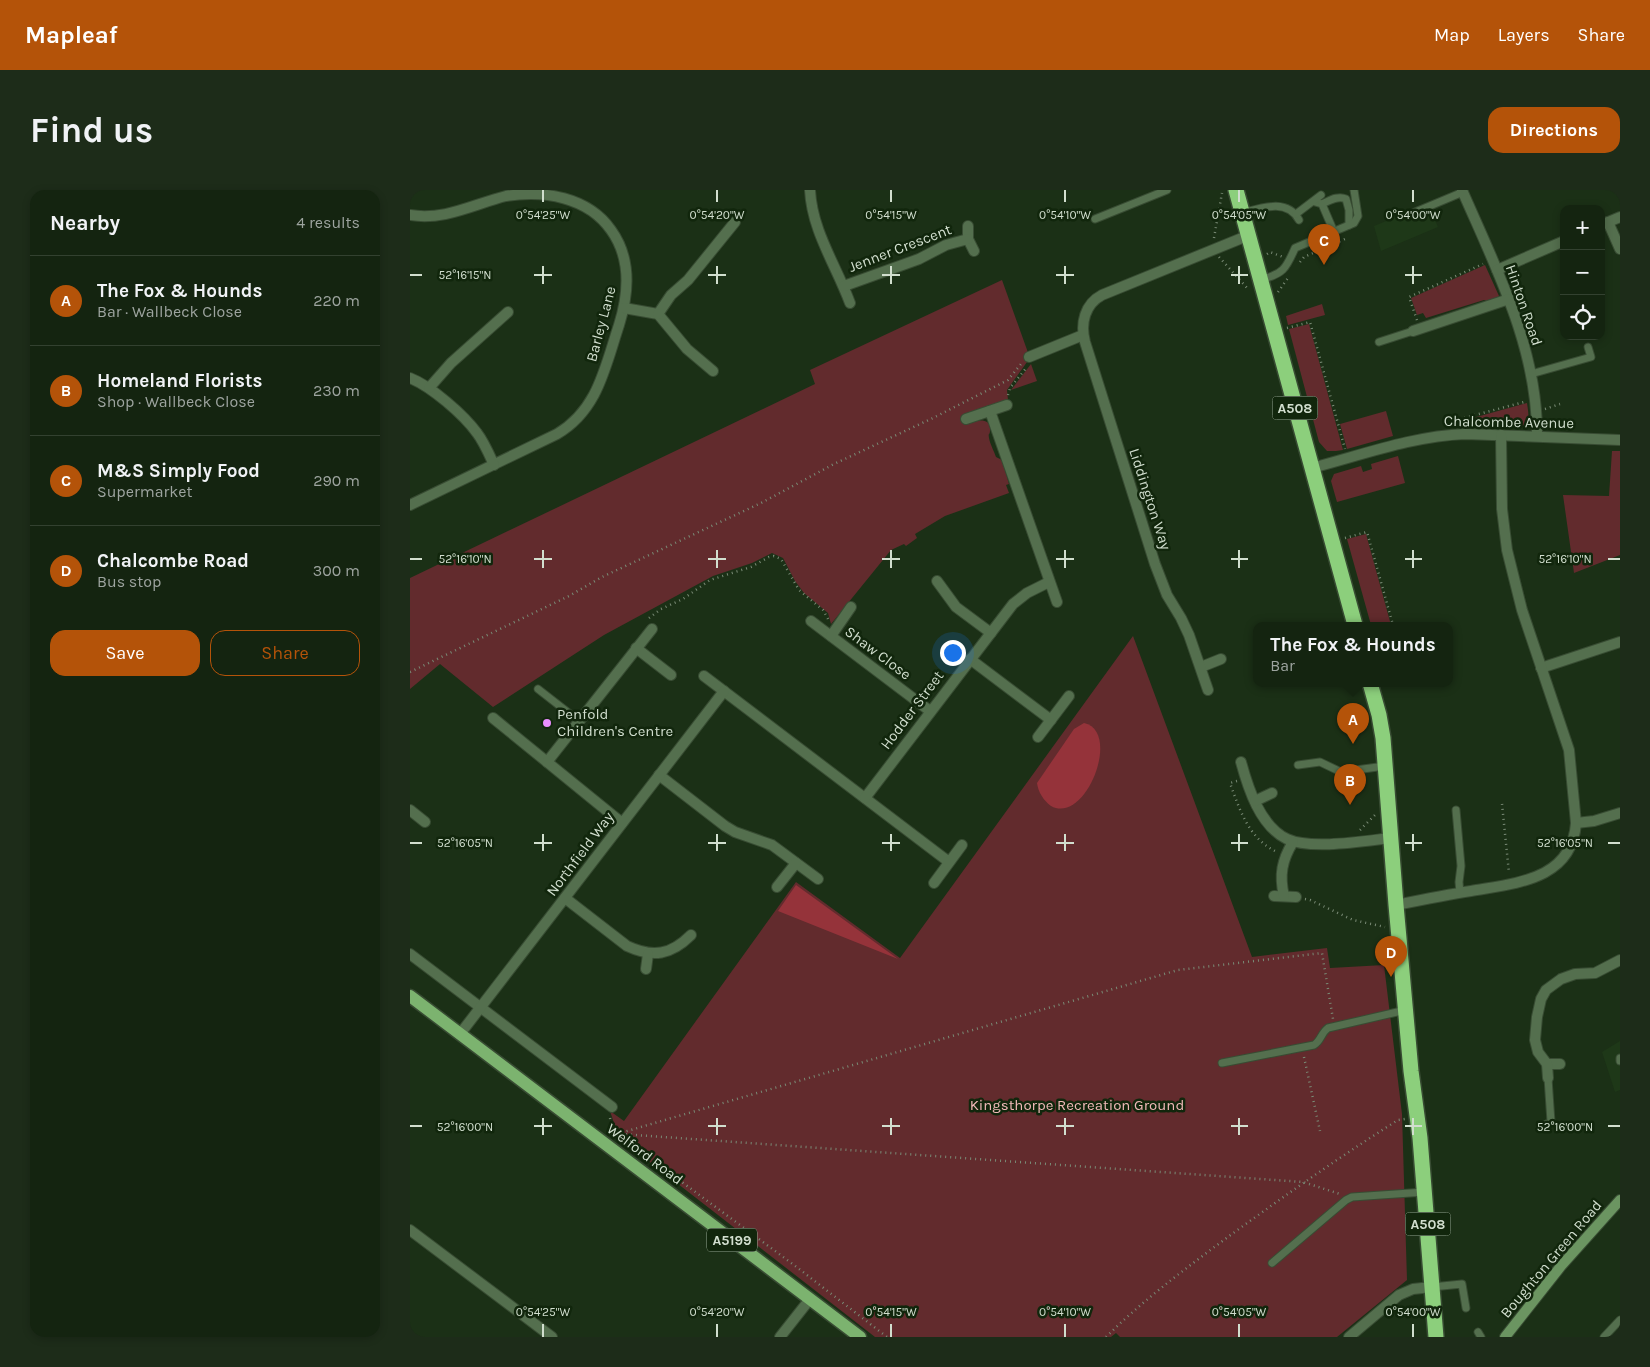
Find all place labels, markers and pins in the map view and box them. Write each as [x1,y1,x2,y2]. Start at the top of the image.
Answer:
pin: C [1308,224,1340,265]
pin: A [1337,703,1369,744]
place label: Penfold Children's Centre [557,705,673,740]
marker: Penfold Children's Centre [541,717,553,729]
pin: B [1334,764,1366,805]
pin: D [1375,936,1407,977]

